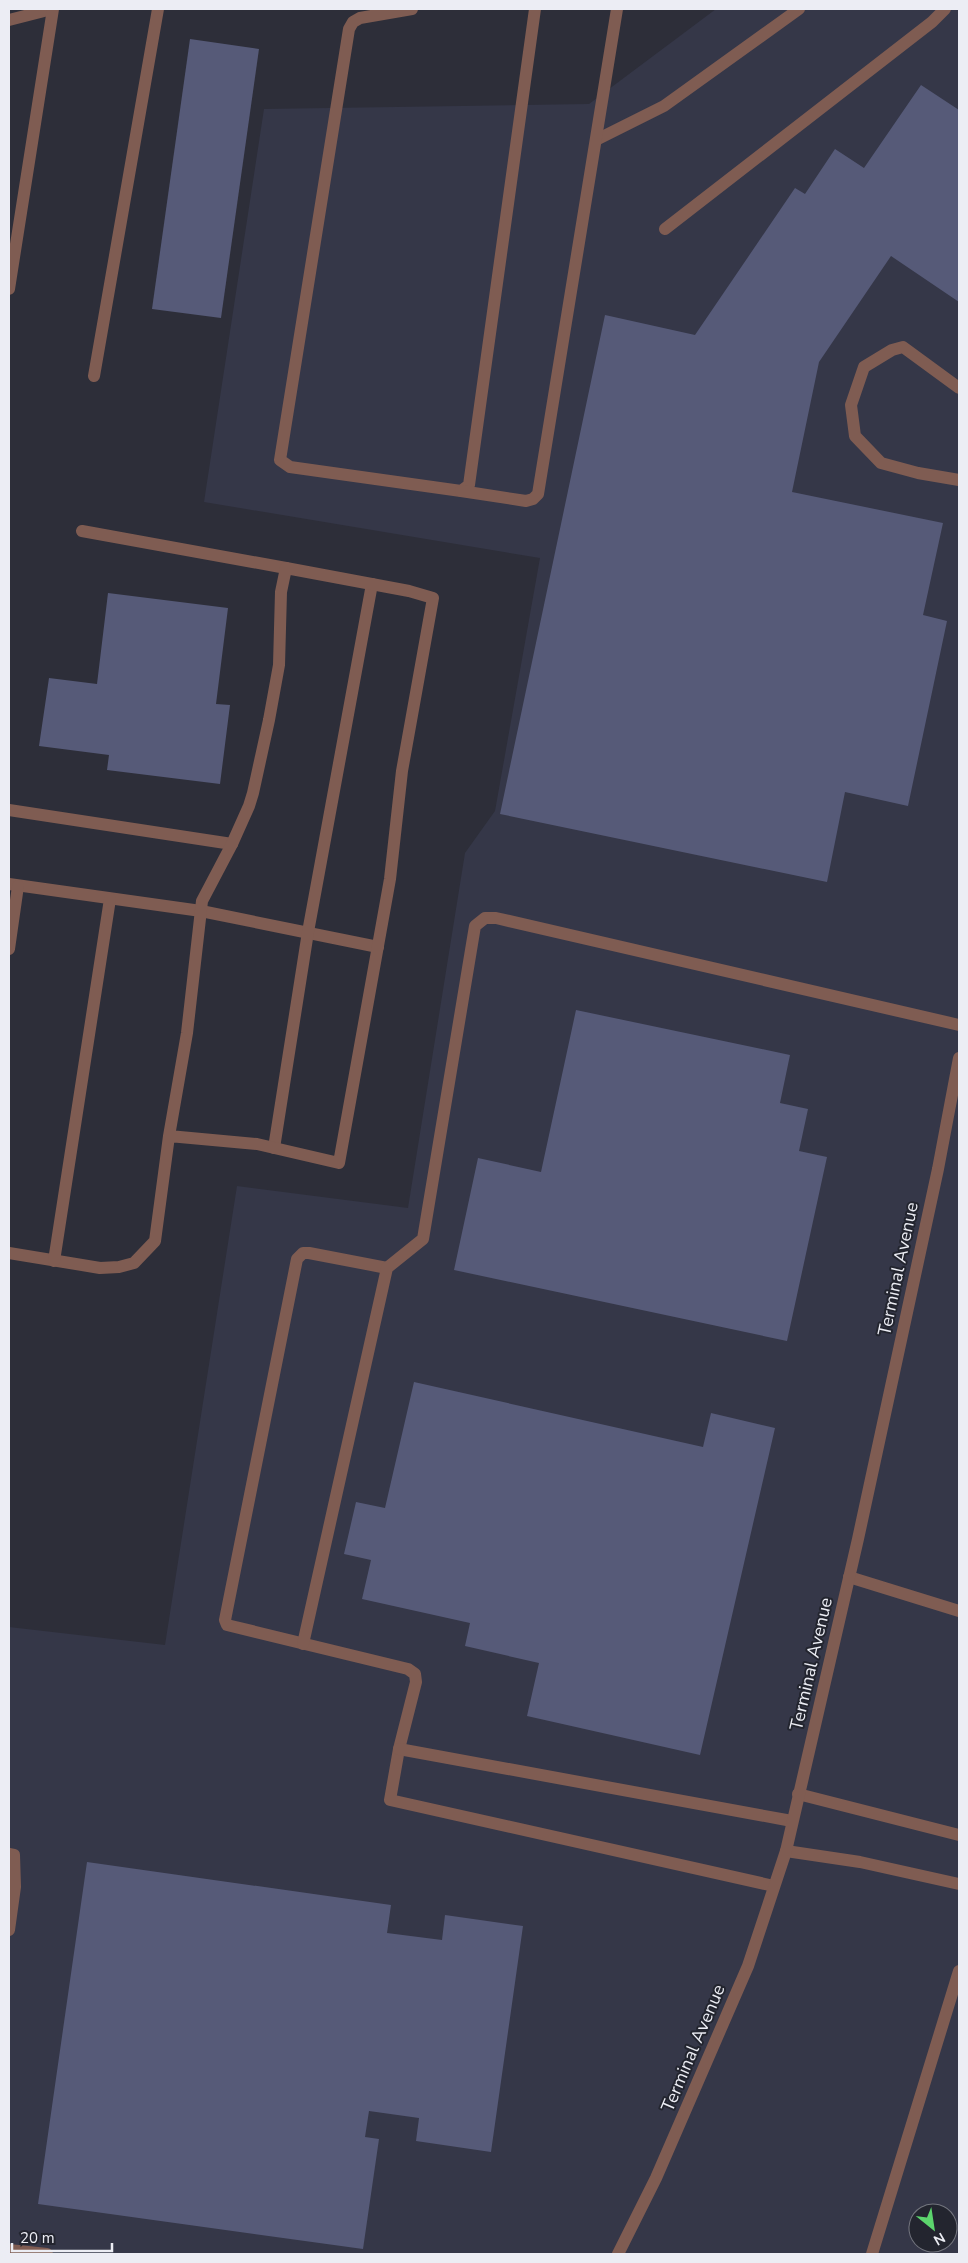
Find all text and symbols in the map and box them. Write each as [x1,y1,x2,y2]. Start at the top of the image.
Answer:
street label: Terminal Avenue [872,1200,924,1338]
street label: Terminal Avenue [784,1595,838,1733]
street label: Terminal Avenue [655,1981,731,2115]
north arrow [908,2203,958,2253]
scale bar [12,2220,112,2252]
text: 20 m [20,2228,55,2248]
text: N [930,2228,949,2250]

